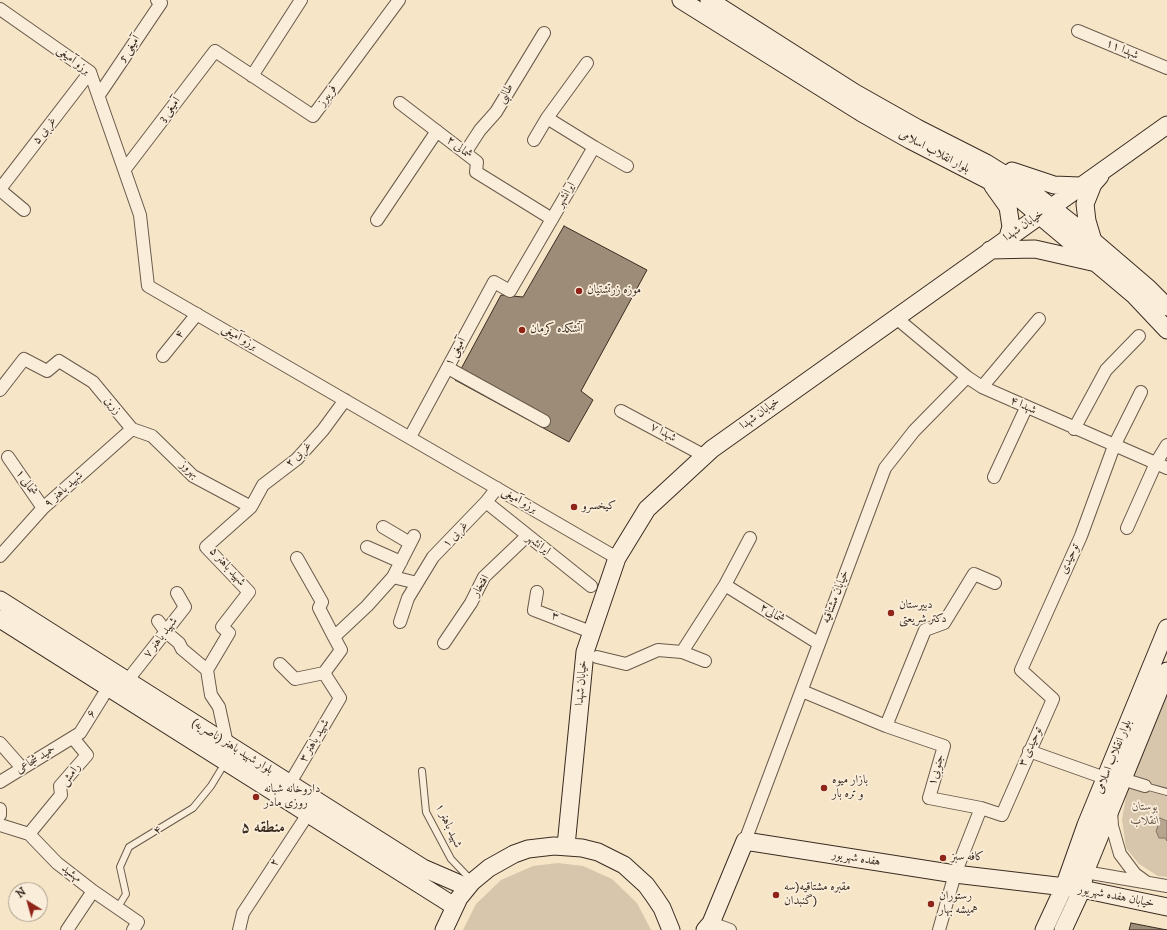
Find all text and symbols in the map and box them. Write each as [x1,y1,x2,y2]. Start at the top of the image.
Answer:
street label: آمیغی 5 [116,33,144,65]
street label: شهدا ۱۱ [1103,37,1141,63]
street label: برزو آمیغی [53,43,93,79]
street label: طالبی [495,82,517,106]
street label: فریبرز [315,83,341,109]
street label: آمیغی 3 [156,95,184,125]
street label: ۵ غربی [30,114,60,148]
street label: بلوار انقلاب اسلامی [896,127,972,177]
street label: ۲ شمالی [443,133,475,163]
street label: ایرانشهر [553,180,579,210]
street label: خیابان شهدا [1001,207,1047,245]
place label: موزه زرتشتیان [587,284,641,298]
marker: موزه زرتشتیان [574,286,584,296]
street label: برزو آمیغی [219,322,259,354]
place label: آتشکده کرمان [530,323,583,337]
marker: آتشکده کرمان [517,325,527,335]
street label: ۴ [172,328,188,342]
street label: آمیغی ۱ [442,335,470,369]
street label: زرین [100,394,124,418]
street label: شهدا ۴ [1008,394,1038,418]
street label: خیابان شهدا [737,395,783,433]
street label: شهدا ۷ [647,420,679,446]
street label: ۲ غربی [283,439,315,471]
street label: بهروز [177,458,201,482]
street label: ۱ شمالی [12,467,40,499]
street label: شهید باهنر ۹ [42,469,86,511]
street label: برزو آمیغی [499,485,539,517]
place label: کیخسرو [582,500,616,514]
marker: کیخسرو [569,502,579,512]
street label: ۱ غربی [440,519,472,551]
street label: ایرانشهر [523,531,553,559]
street label: توحیدی [1057,541,1083,577]
street label: شهید باهنر ۵ [206,545,248,589]
street label: خیابان مشتاقیه [819,568,853,626]
street label: افتخار [469,572,493,600]
place label: دبیرستان دکتر شریعتی [899,599,947,627]
street label: شمالی۲ [757,601,787,627]
marker: دبیرستان دکتر شریعتی [886,608,896,618]
street label: ۳ [549,609,561,625]
street label: شهید باهنر ۷ [141,615,181,661]
street label: خیابان شهدا [573,660,591,706]
street label: ۶ [84,707,100,721]
street label: بلوار شهید باهنر (ناصریه) [188,716,276,778]
street label: شهید باهنر ۳ [297,717,333,765]
street label: بلوار انقلاب اسلامی [1093,718,1135,796]
street label: توحیدی ۳ [1016,725,1046,769]
street label: حمید شجاعی [13,743,59,777]
street label: جنوبی۱ [926,753,948,787]
street label: رامش [58,761,84,789]
place label: بازار میوه و تره بار [832,774,868,802]
place label: داروخانه شبانه روزی مادر [264,783,320,811]
marker: بازار میوه و تره بار [819,783,829,793]
marker: داروخانه شبانه روزی مادر [251,792,261,802]
street label: شهید باهنر ۱ [431,801,465,851]
park label: بوستان انقلاب [1131,801,1159,829]
district label: منطقه ۵ [241,819,285,839]
street label: ۴ [151,823,165,839]
street label: هفده شهریور [831,848,881,870]
place label: کافه سبز [951,851,984,865]
marker: کافه سبز [938,853,948,863]
street label: ۲ [267,856,283,870]
street label: مهشید [58,862,84,886]
place label: مقبره مشتاقیه(سه گنبدان) [784,881,850,909]
north arrow [8,882,48,922]
street label: خیابان هفده شهریور [1077,883,1155,911]
text: N [14,885,29,902]
marker: مقبره مشتاقیه(سه گنبدان) [771,890,781,900]
place label: رستوران همیشه بهار [939,890,978,918]
marker: رستوران همیشه بهار [926,899,936,909]

